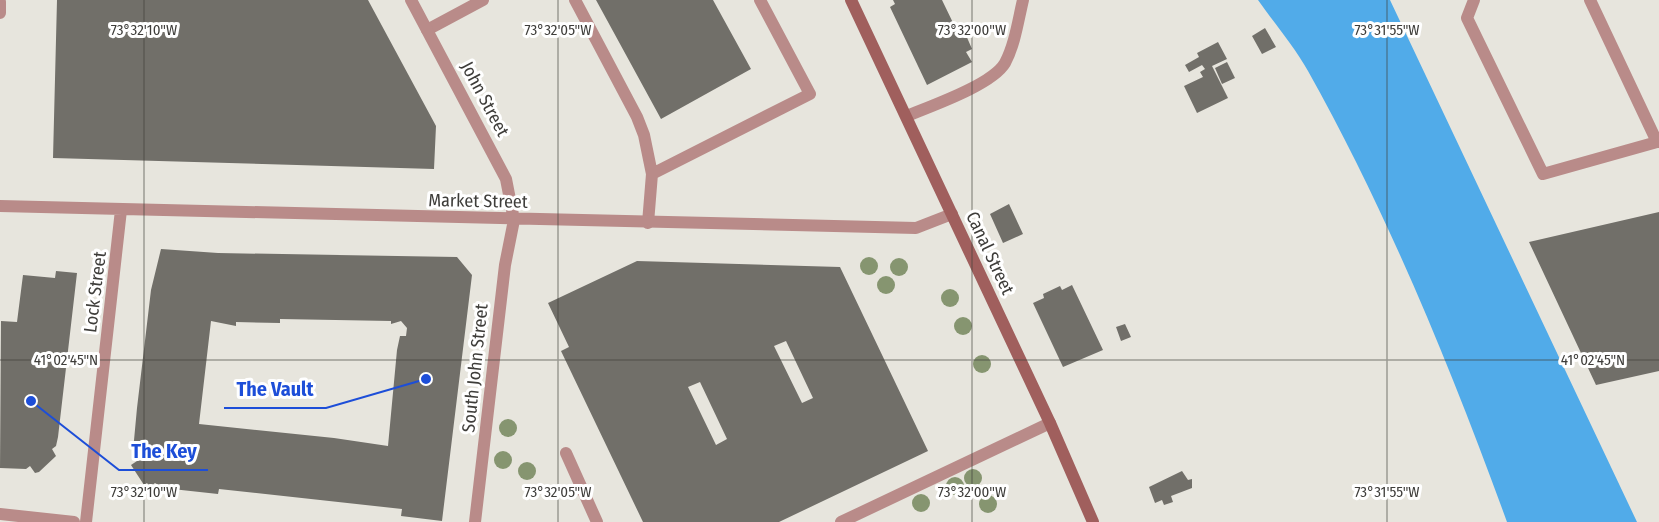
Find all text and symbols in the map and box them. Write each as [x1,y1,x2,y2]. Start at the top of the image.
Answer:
text: 73°32'10"W [111,21,177,39]
text: 73°32'05"W [524,21,592,39]
text: 73°32'00"W [938,21,1006,39]
text: 73°31'55"W [1354,21,1420,39]
street label: John Street [456,58,514,140]
street label: Market Street [428,189,528,213]
street label: Canal Street [961,208,1019,298]
street label: Lock Street [79,250,111,334]
street label: South John Street [457,302,493,433]
text: 41°02'45"N [34,351,98,369]
text: 41°02'45"N [1561,351,1625,369]
callout: The Vault [224,370,326,408]
text: The Vault [236,377,315,401]
callout: The Key [119,432,208,470]
text: The Key [131,439,197,463]
text: 73°32'10"W [111,483,177,501]
text: 73°32'05"W [524,483,592,501]
text: 73°32'00"W [938,483,1006,501]
text: 73°31'55"W [1354,483,1420,501]

